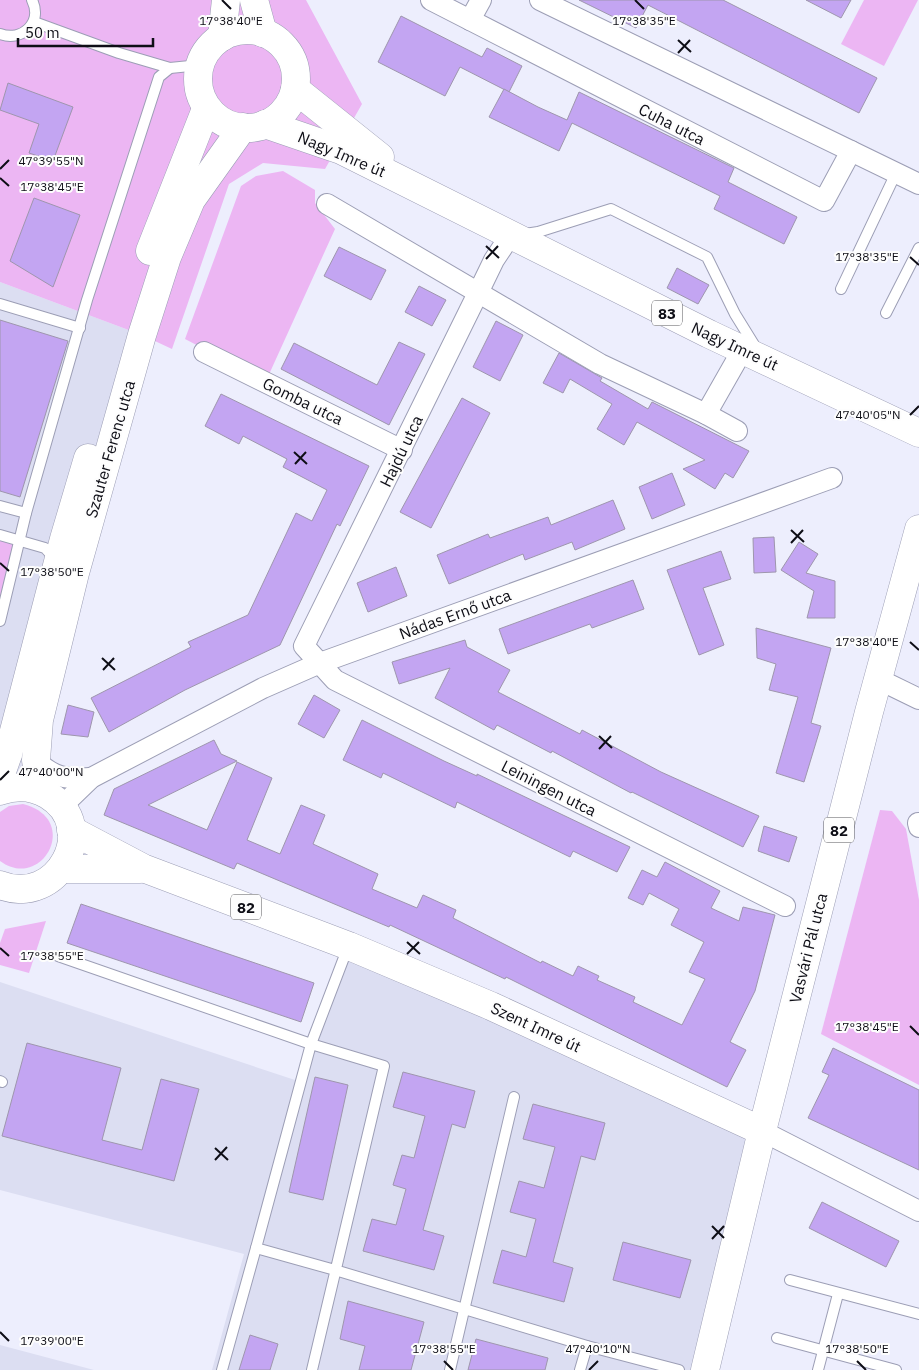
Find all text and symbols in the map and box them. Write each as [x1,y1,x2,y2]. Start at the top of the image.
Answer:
text: 17°38'40"E [199,13,263,28]
text: 17°38'35"E [612,13,676,28]
scale bar [18,15,152,47]
text: 50 m [25,23,60,42]
street label: Cuha utca [636,99,709,149]
street label: Nagy Imre út [295,127,389,181]
text: 47°39'55"N [18,153,84,168]
text: 17°38'45"E [20,179,84,194]
text: 17°38'35"E [835,249,899,264]
road number: 83 [652,300,682,326]
street label: Nagy Imre út [688,317,782,375]
street label: Gomba utca [260,373,347,429]
street label: Szauter Ferenc utca [81,377,139,520]
text: 47°40'05"N [835,407,901,422]
street label: Hajdú utca [375,411,427,490]
text: 17°38'50"E [20,564,84,579]
street label: Nádas Ernő utca [396,584,514,643]
text: 17°38'40"E [835,634,899,649]
street label: Leiningen utca [498,755,600,821]
text: 47°40'00"N [18,764,84,779]
road number: 82 [824,818,854,842]
street label: Vasvári Pál utca [785,890,831,1005]
road number: 82 [231,894,261,920]
text: 17°38'55"E [20,948,84,963]
street label: Szent Imre út [488,997,584,1057]
text: 17°38'45"E [835,1019,899,1034]
text: 17°39'00"E [20,1333,84,1348]
text: 17°38'55"E [412,1341,476,1356]
text: 47°40'10"N [565,1341,631,1356]
text: 17°38'50"E [825,1341,889,1356]

